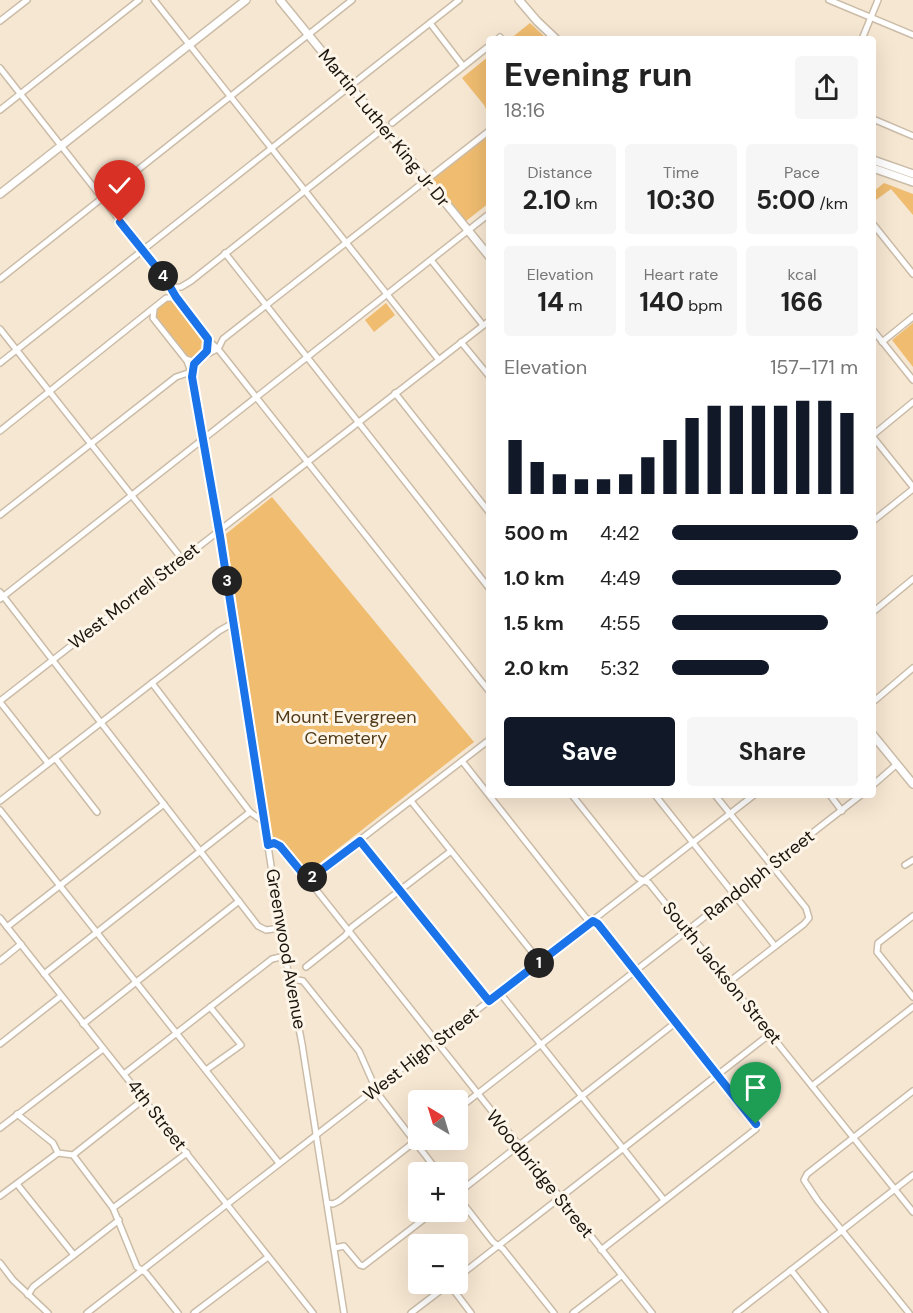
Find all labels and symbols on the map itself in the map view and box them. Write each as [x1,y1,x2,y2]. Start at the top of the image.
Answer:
street label: Martin Luther King Jr Dr [313,44,455,212]
pin [94,160,145,222]
pin: 4 [148,261,178,291]
street label: West Morrell Street [64,537,204,655]
pin: 3 [212,566,242,596]
park label: Mount Evergreen Cemetery [275,705,417,750]
street label: Randolph Street [699,824,819,926]
pin: 2 [297,862,327,892]
street label: Greenwood Avenue [260,867,312,1031]
street label: South Jackson Street [657,897,787,1049]
pin: 1 [524,948,554,978]
street label: West High Street [358,1001,484,1107]
pin [730,1062,781,1124]
street label: 4th Street [122,1074,192,1156]
north arrow [408,1090,468,1150]
street label: Woodbridge Street [481,1105,599,1243]

